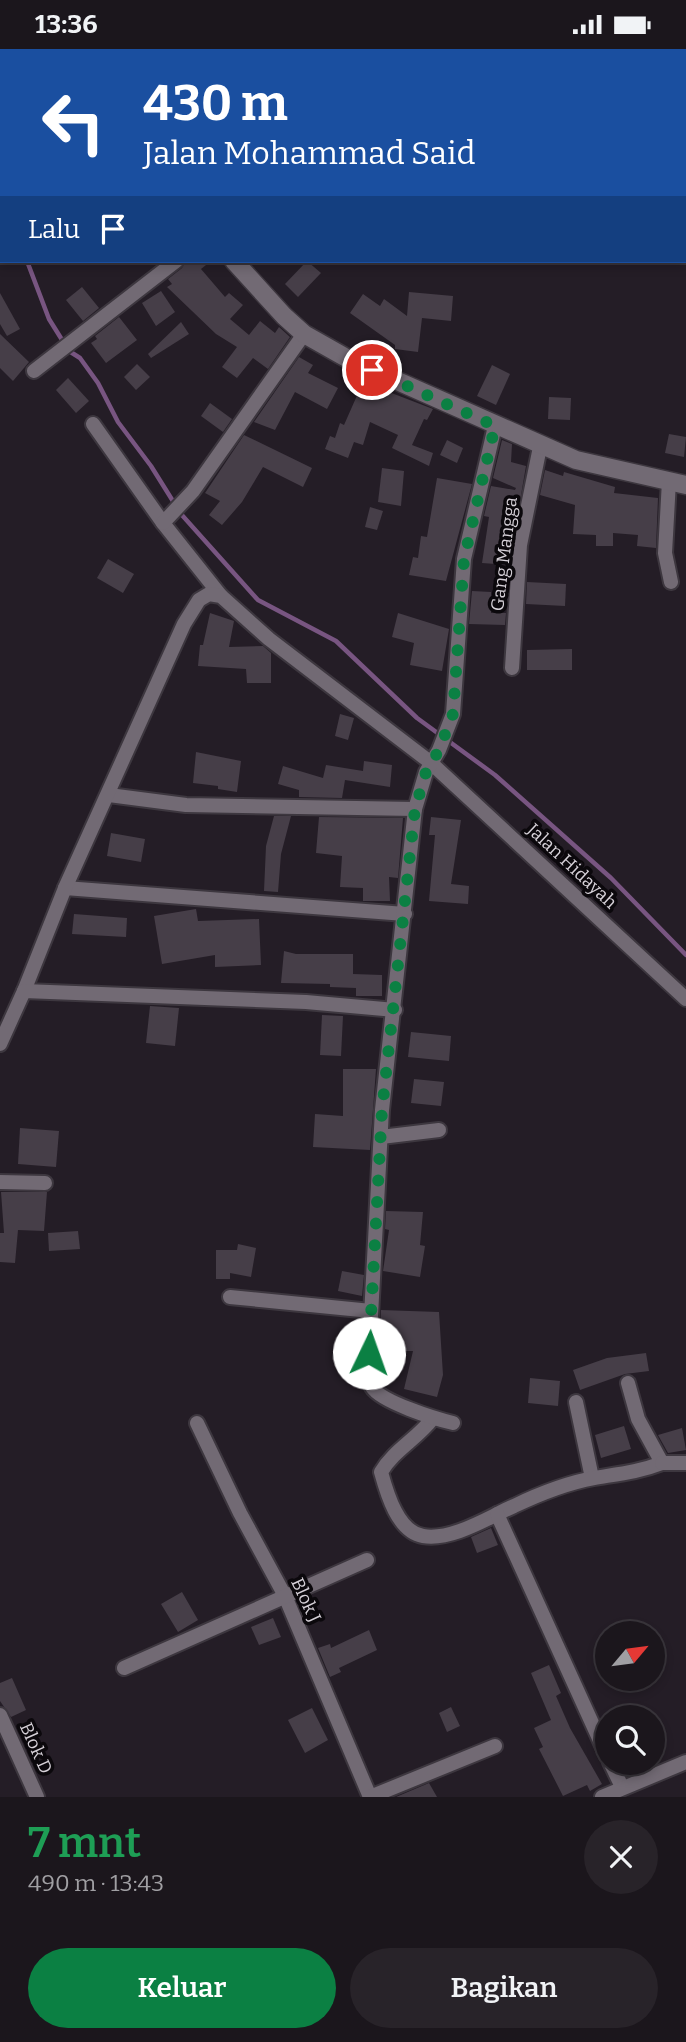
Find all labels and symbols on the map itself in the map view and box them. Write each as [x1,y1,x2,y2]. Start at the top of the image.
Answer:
pin [342,340,402,400]
street label: Gang Mangga [486,496,522,612]
street label: Jalan Hidayah [522,818,621,913]
position arrow [332,1316,406,1390]
street label: Blok J [286,1574,326,1626]
north arrow [595,1621,665,1691]
street label: Blok D [15,1719,57,1777]

